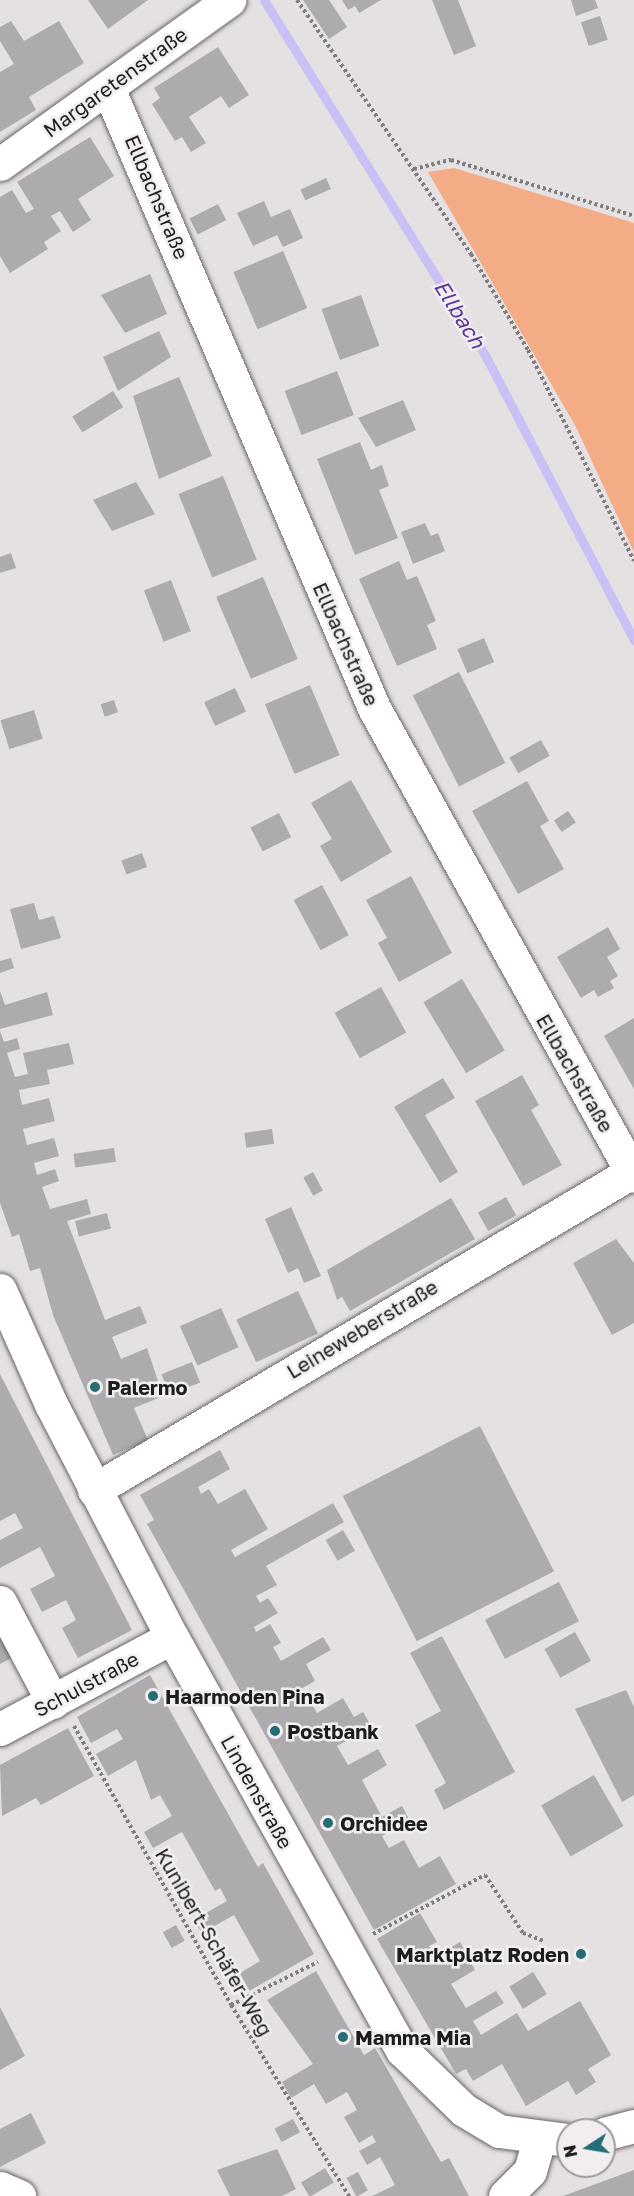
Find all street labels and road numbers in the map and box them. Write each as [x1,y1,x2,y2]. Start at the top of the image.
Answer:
street label: Margaretenstraße [39,22,191,142]
street label: Ellbachstraße [120,131,194,263]
street label: Ellbachstraße [308,579,384,709]
street label: Ellbachstraße [531,1010,619,1136]
street label: Leineweberstraße [282,1274,442,1384]
street label: Schulstraße [30,1646,142,1722]
street label: Lindenstraße [216,1731,298,1853]
street label: Kunibert-Schäfer-Weg [150,1844,278,2040]

